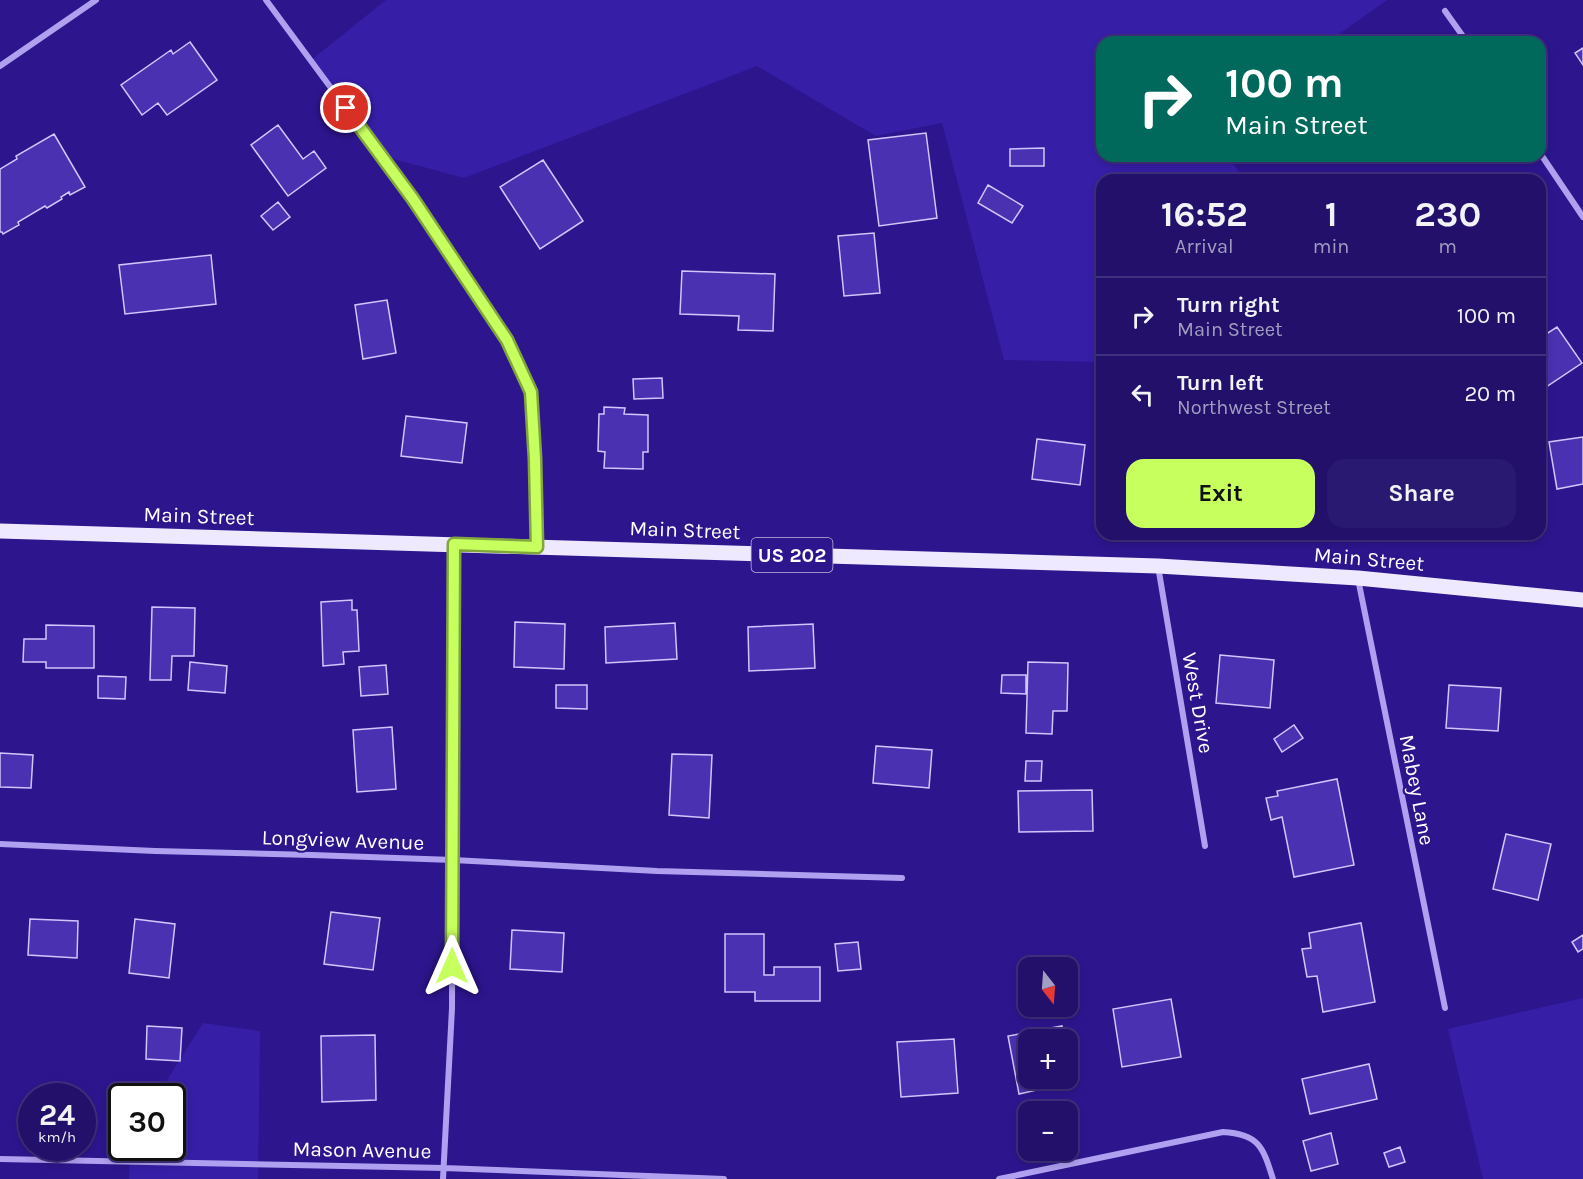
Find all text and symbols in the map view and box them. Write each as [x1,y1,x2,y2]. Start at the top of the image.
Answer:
text: 100 m [1225,58,1344,108]
icon: right [1126,60,1204,138]
pin [320,82,371,133]
icon: arrive [329,91,362,124]
text: Main Street [1225,109,1368,141]
text: 16:52 [1161,193,1248,235]
text: 1 [1325,193,1337,235]
text: 230 [1414,193,1481,235]
text: Arrival [1175,235,1234,258]
text: min [1313,235,1349,258]
text: m [1438,235,1457,258]
text: Turn right [1177,292,1280,318]
icon: right [1126,300,1159,333]
text: 100 m [1457,303,1516,329]
text: Main Street [1177,318,1283,341]
text: Turn left [1177,370,1264,396]
icon: left [1126,378,1159,411]
text: 20 m [1464,381,1516,407]
text: Northwest Street [1177,396,1331,419]
button: Exit [1126,459,1315,528]
button: Share [1327,459,1516,528]
street label: Main Street [143,502,255,530]
street label: Main Street [629,516,741,544]
road number: US 202 [752,538,832,572]
street label: Main Street [1313,542,1425,576]
street label: West Drive [1177,651,1219,755]
street label: Mabey Lane [1395,733,1439,847]
street label: Longview Avenue [261,825,425,855]
position arrow [420,934,484,998]
north arrow [1018,957,1078,1017]
map controls [1018,957,1078,1161]
button: + [1018,1029,1078,1089]
speed limit sign: 30 [108,1083,186,1161]
text: 24 [39,1097,75,1133]
button: − [1018,1101,1078,1161]
text: km/h [38,1128,76,1146]
street label: Mason Avenue [292,1137,432,1163]

